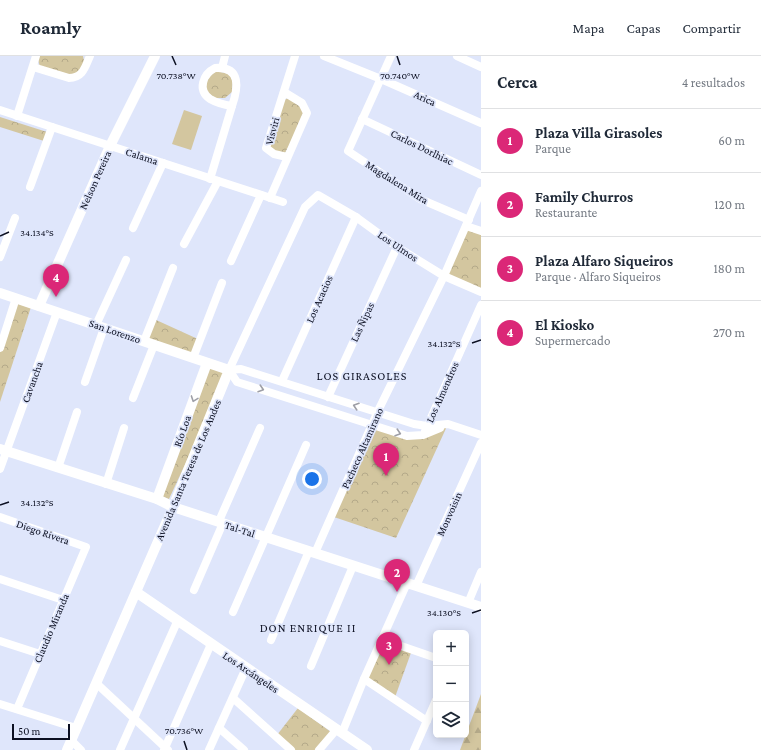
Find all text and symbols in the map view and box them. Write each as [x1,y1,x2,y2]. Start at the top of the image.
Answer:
text: Roamly [20,17,81,38]
text: Mapa [573,20,605,36]
text: Capas [627,20,661,36]
text: Compartir [683,20,741,36]
text: 70.738°W [156,70,196,81]
text: 70.740°W [380,70,421,81]
text: Cerca [497,73,537,92]
text: 4 resultados [682,75,745,90]
street label: Arica [412,88,438,108]
street label: Visviri [263,116,281,146]
text: Plaza Villa Girasoles [535,125,662,141]
street label: Carlos Dorlhiac [389,127,456,167]
text: 1 [508,133,512,148]
text: 60 m [718,133,745,148]
text: Parque [535,141,571,156]
street label: Calama [124,145,160,167]
street label: Nelson Pereira [77,149,113,211]
street label: Magdalena Mira [363,158,431,207]
text: Family Churros [535,189,633,205]
text: 2 [507,197,513,212]
text: 120 m [714,197,745,212]
text: Restaurante [535,205,597,220]
text: 34.134°S [20,227,54,238]
street label: Los Ulmos [376,228,420,264]
text: Plaza Alfaro Siqueiros [535,253,673,269]
text: 3 [507,261,513,276]
text: 180 m [713,261,745,276]
pin: 4 [43,264,69,297]
text: Parque · Alfaro Siqueiros [535,269,661,284]
street label: Los Acacios [303,274,335,324]
street label: Las Ñipas [348,300,377,344]
street label: San Lorenzo [88,317,143,346]
text: El Kiosko [535,317,594,333]
text: 4 [506,325,514,340]
text: 270 m [713,325,745,340]
text: Supermercado [535,333,610,348]
text: 34.132°S [428,338,461,349]
street label: Cavancha [19,360,45,404]
street label: Los Almendros [423,360,461,424]
district label: LOS GIRASOLES [317,369,407,383]
one-way arrow [257,384,264,393]
one-way arrow [190,396,198,403]
street label: Avenida Santa Teresa de Los Andes [153,398,223,542]
one-way arrow [352,403,359,411]
street label: Pacheco Altamirano [339,405,385,490]
street label: Río Loa [171,414,193,448]
one-way arrow [394,428,401,437]
pin: 1 [373,443,399,476]
your location [302,469,322,489]
street label: Monvoisin [434,490,464,538]
text: 34.132°S [21,497,54,508]
street label: Diego Rivera [15,517,71,548]
street label: Tal-Tal [223,519,257,540]
pin: 2 [384,559,410,592]
street label: Claudio Miranda [31,592,71,664]
text: 34.130°S [427,607,461,618]
district label: DON ENRIQUE II [260,621,356,635]
map controls [433,630,469,738]
button: + [433,630,469,666]
pin: 3 [376,632,402,665]
street label: Los Arcángeles [220,649,281,696]
button: − [433,666,469,702]
button: layers [433,702,469,738]
scale bar [12,722,70,741]
text: 50 m [18,725,40,737]
text: 70.736°W [165,725,204,736]

